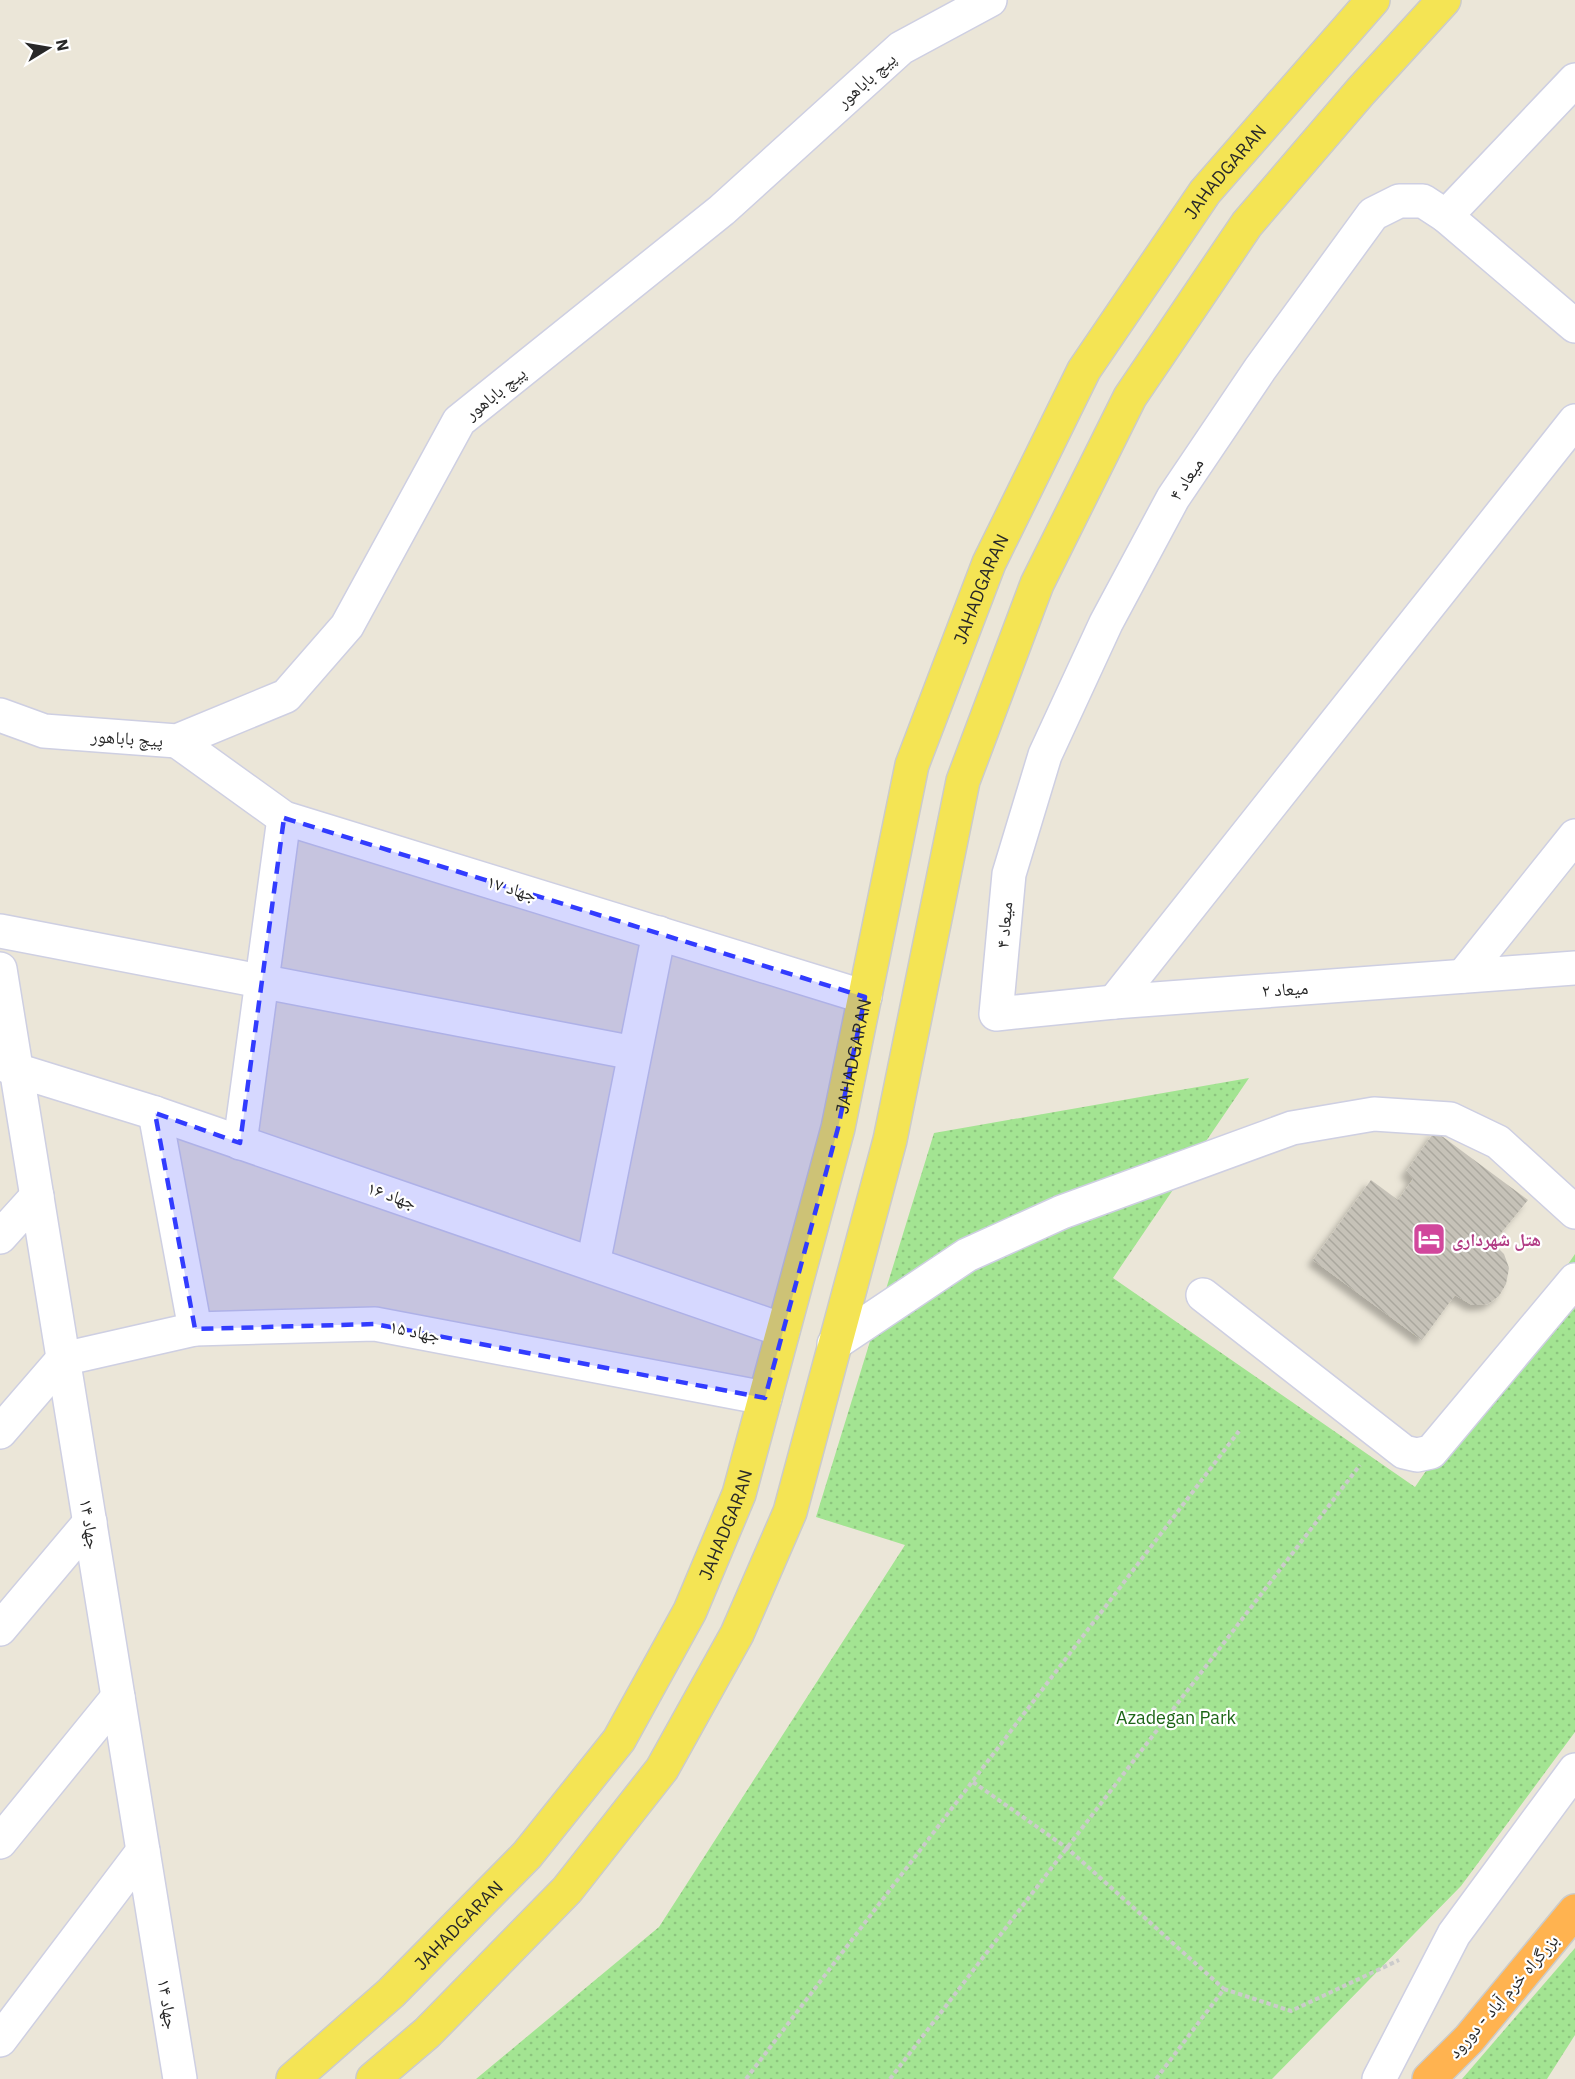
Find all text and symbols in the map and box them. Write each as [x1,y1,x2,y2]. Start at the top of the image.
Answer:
north arrow [18,18,78,78]
text: N [52,38,74,53]
street label: پیچ باباهور [831,47,901,114]
street label: JAHADGARAN [1179,119,1271,223]
street label: پیچ باباهور [459,361,531,426]
street label: میعاد ۴ [1164,453,1208,505]
street label: JAHADGARAN [948,530,1013,647]
street label: پیچ باباهور [89,724,164,753]
street label: جهاد ۱۷ [484,870,540,906]
street label: میعاد ۴ [991,901,1017,949]
street label: میعاد ۲ [1261,976,1309,1002]
street label: JAHADGARAN [830,997,876,1116]
street label: جهاد ۱۶ [364,1176,420,1214]
hotel icon: هتل شهرداری [1411,1221,1447,1257]
place label: هتل شهرداری [1452,1228,1541,1251]
street label: جهاد ۱۵ [388,1315,442,1347]
street label: JAHADGARAN [693,1467,757,1583]
street label: جهاد ۱۴ [75,1497,105,1551]
park label: Azadegan Park [1116,1706,1236,1729]
street label: JAHADGARAN [409,1875,507,1975]
street label: بزرگراه خرم آباد - دورود [1443,1929,1564,2064]
street label: جهاد ۱۴ [153,1977,183,2031]

